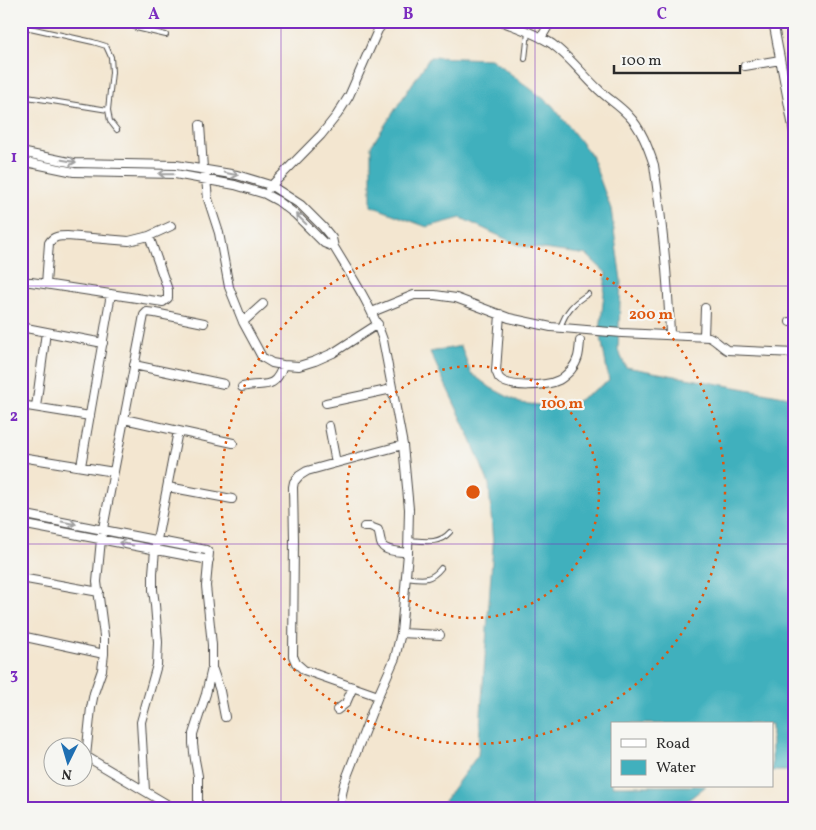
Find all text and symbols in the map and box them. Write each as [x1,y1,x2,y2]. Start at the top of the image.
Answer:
text: A [148,4,160,26]
text: B [403,4,414,26]
text: C [657,4,667,26]
scale bar [614,42,740,74]
text: 100 m [621,51,661,72]
text: 1 [11,147,17,169]
one-way arrow [61,157,77,167]
one-way arrow [158,169,174,179]
one-way arrow [222,169,238,179]
one-way arrow [294,213,307,225]
text: 200 m [629,305,673,326]
text: 100 m [541,394,584,415]
text: 2 [10,406,18,428]
centre of rings [464,483,482,501]
one-way arrow [61,518,77,528]
one-way arrow [119,539,135,549]
text: 3 [10,664,18,686]
legend [611,722,774,788]
text: Road [656,734,690,755]
north arrow [42,738,92,788]
text: Water [656,758,696,779]
text: N [61,764,73,783]

